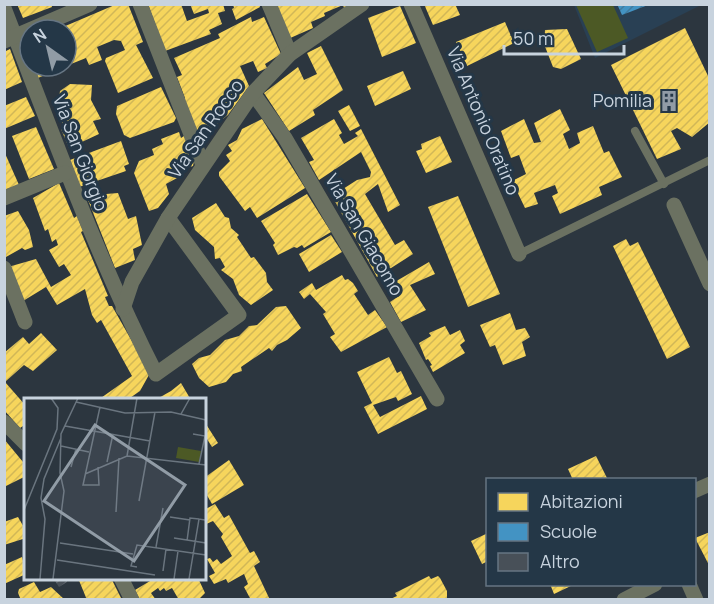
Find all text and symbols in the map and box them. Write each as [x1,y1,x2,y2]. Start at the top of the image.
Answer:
north arrow [18,18,78,78]
scale bar [504,18,624,56]
text: N [29,23,51,48]
text: 50 m [513,26,553,50]
street label: Via Antonio Oratino [442,43,526,198]
street label: Via San Rocco [162,74,248,183]
place label: Pomilia [593,88,652,112]
building icon: Pomilia [657,89,681,113]
street label: Via San Giorgio [48,91,114,214]
street label: Via San Giacomo [320,169,409,300]
inset map [24,398,206,580]
legend [486,478,696,586]
text: Abitazioni [540,489,623,513]
text: Scuole [540,519,597,543]
text: Altro [540,549,580,573]

